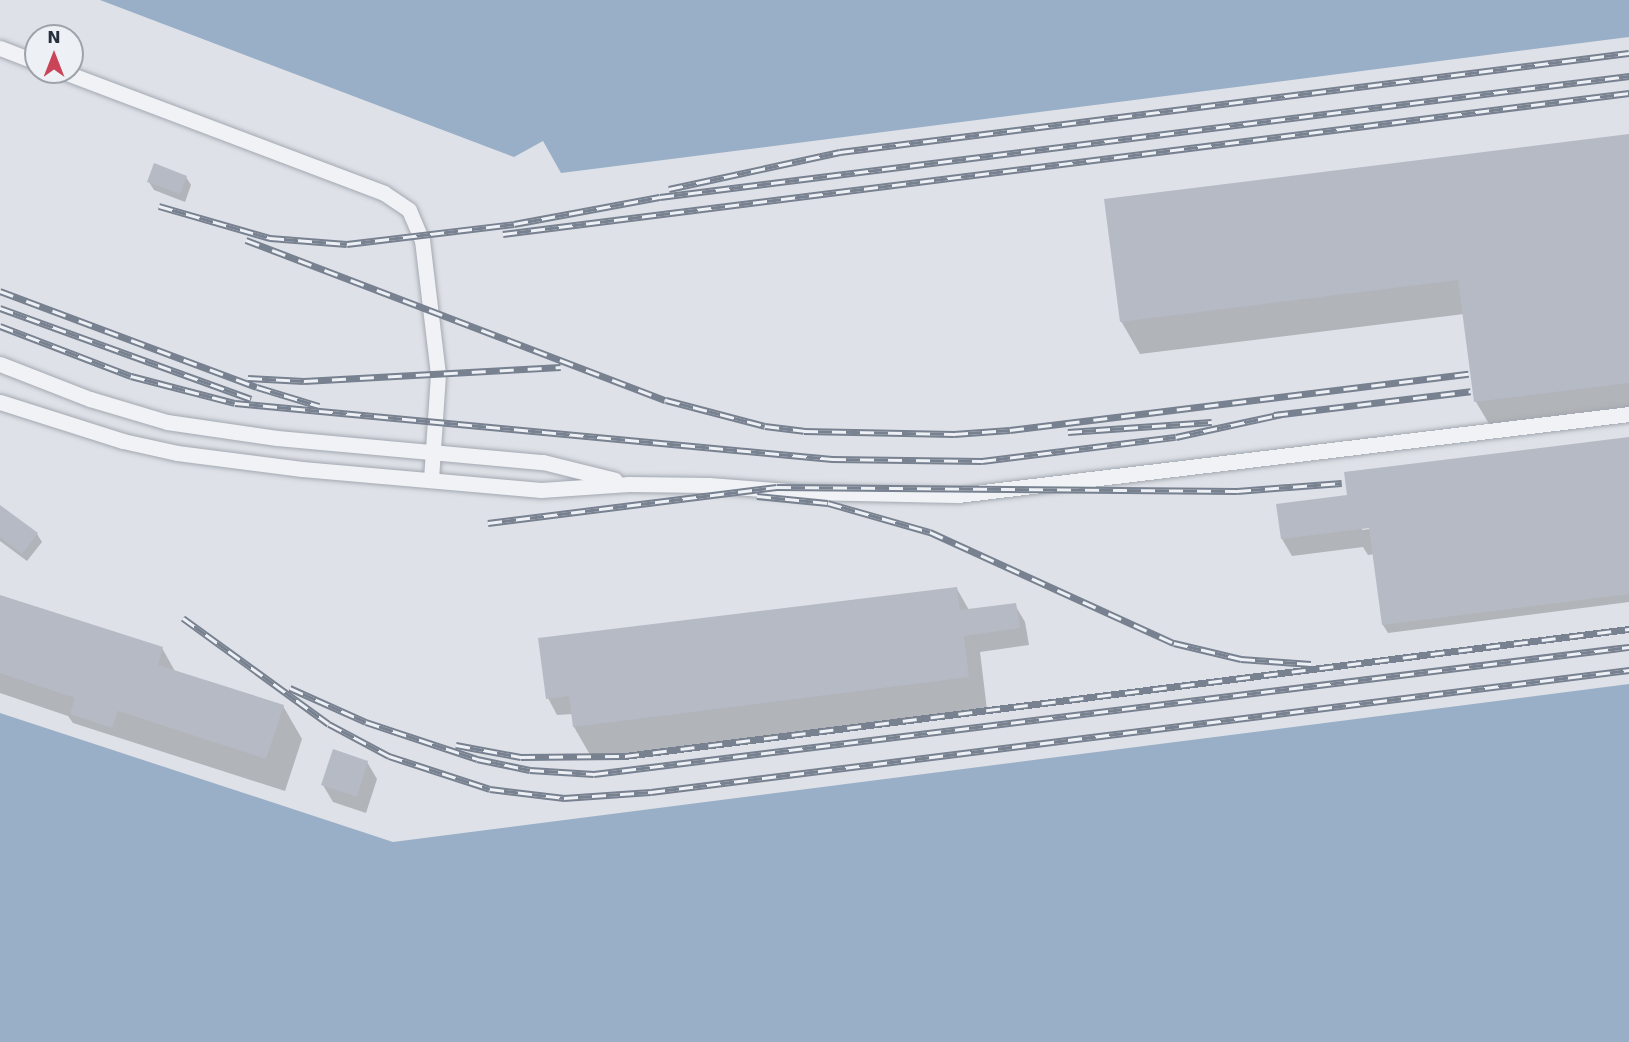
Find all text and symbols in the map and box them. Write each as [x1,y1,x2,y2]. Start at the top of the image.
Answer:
north arrow [24,24,84,84]
text: N [47,28,61,47]

